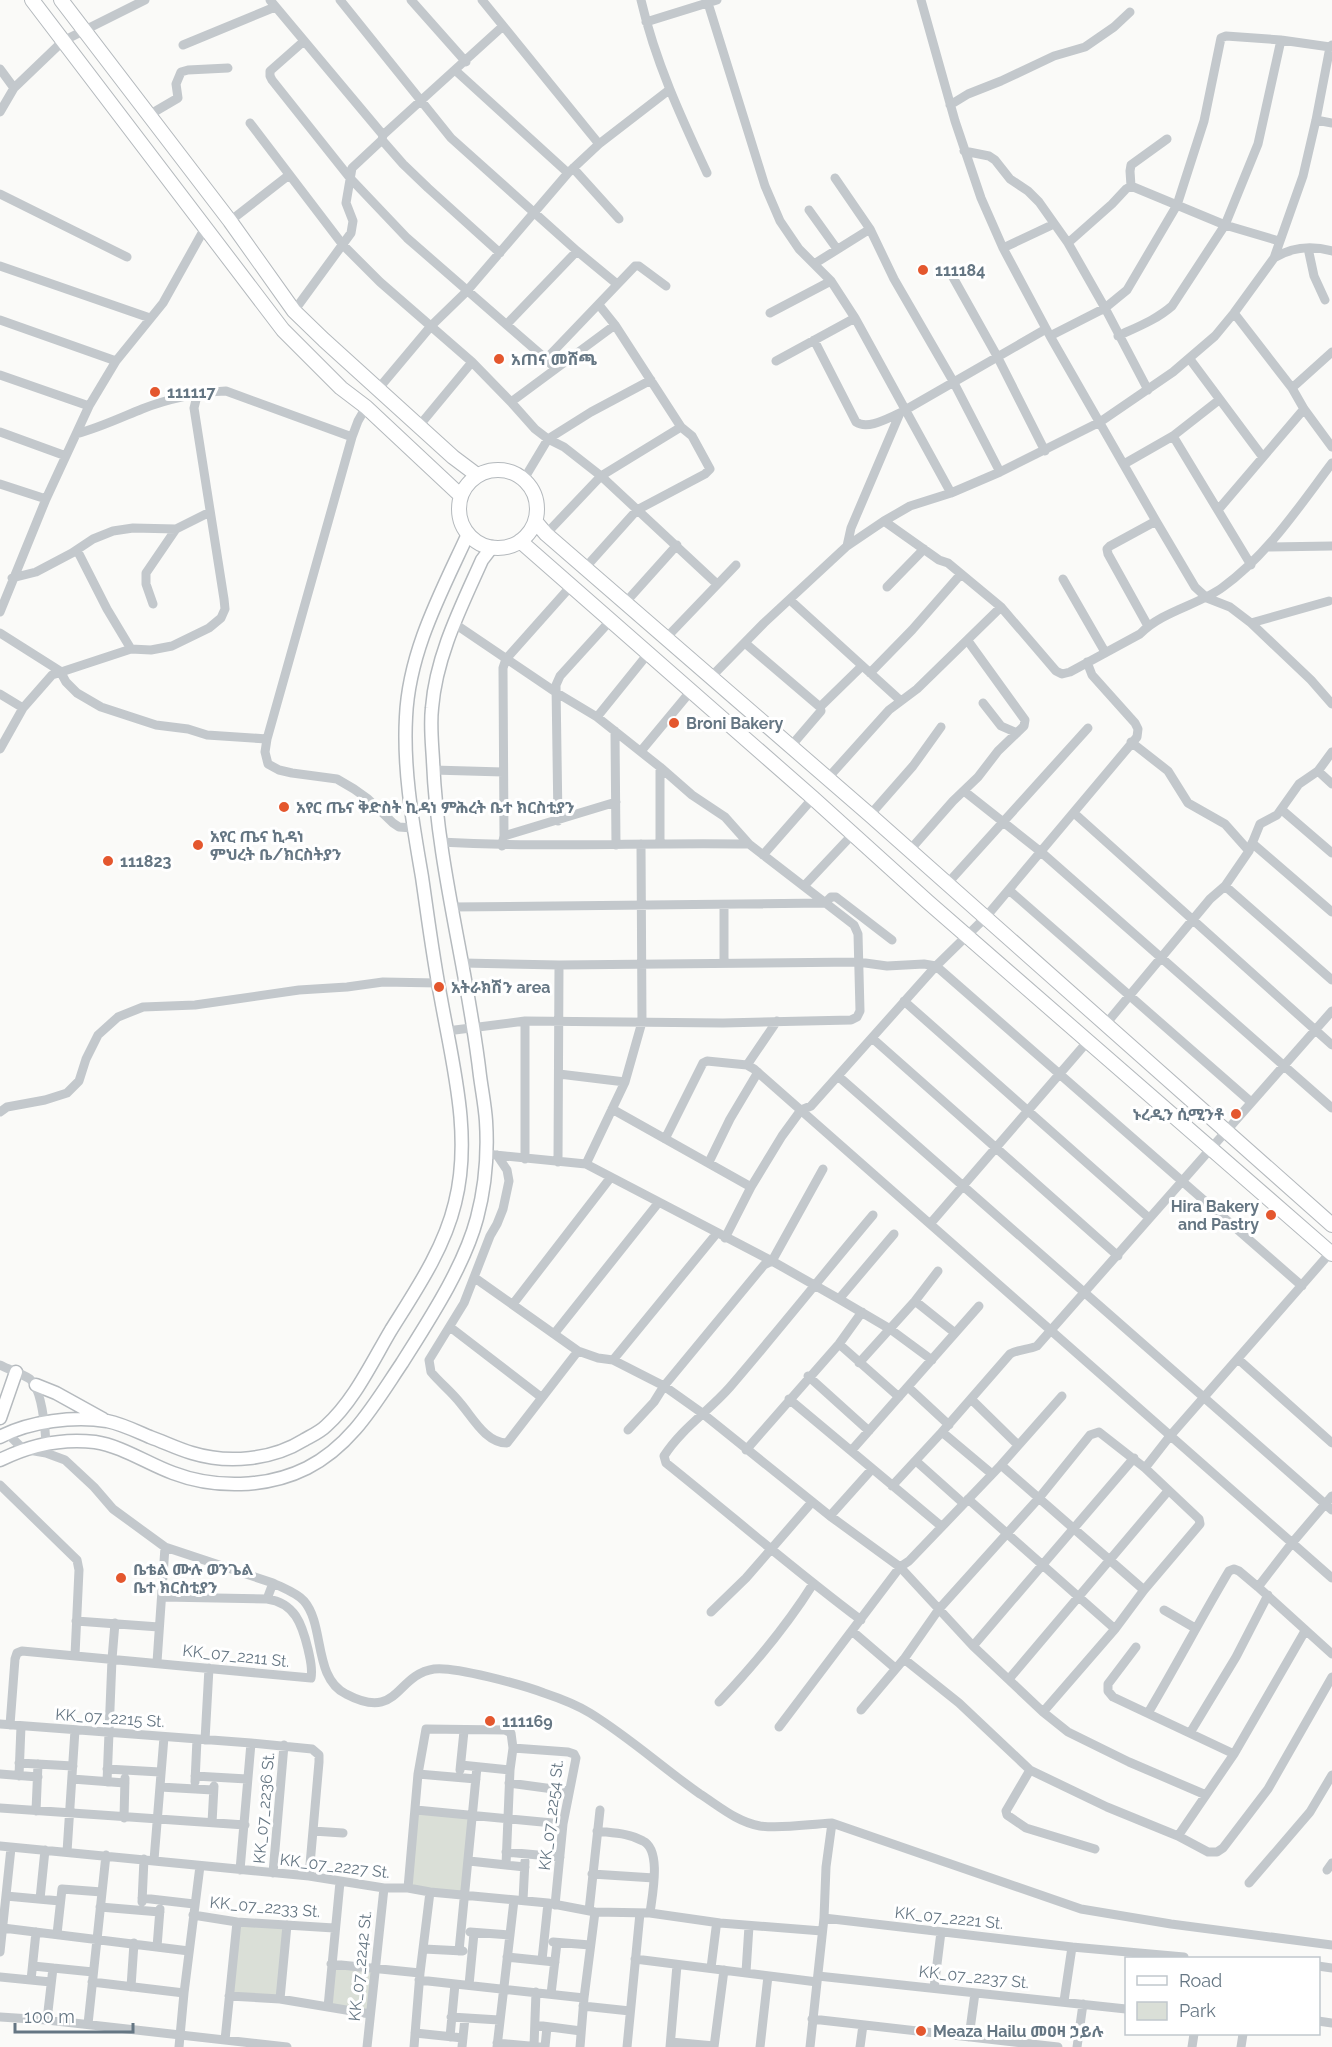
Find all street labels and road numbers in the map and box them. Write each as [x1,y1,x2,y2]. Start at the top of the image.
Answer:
street label: KK_07_2211 St. [182,1641,290,1671]
street label: KK_07_2215 St. [55,1705,165,1731]
street label: KK_07_2236 St. [250,1751,278,1865]
street label: KK_07_2254 St. [535,1759,567,1871]
street label: KK_07_2227 St. [279,1850,391,1882]
street label: KK_07_2233 St. [209,1893,321,1921]
street label: KK_07_2221 St. [894,1903,1004,1933]
street label: KK_07_2242 St. [345,1910,375,2022]
street label: KK_07_2237 St. [918,1962,1030,1992]

